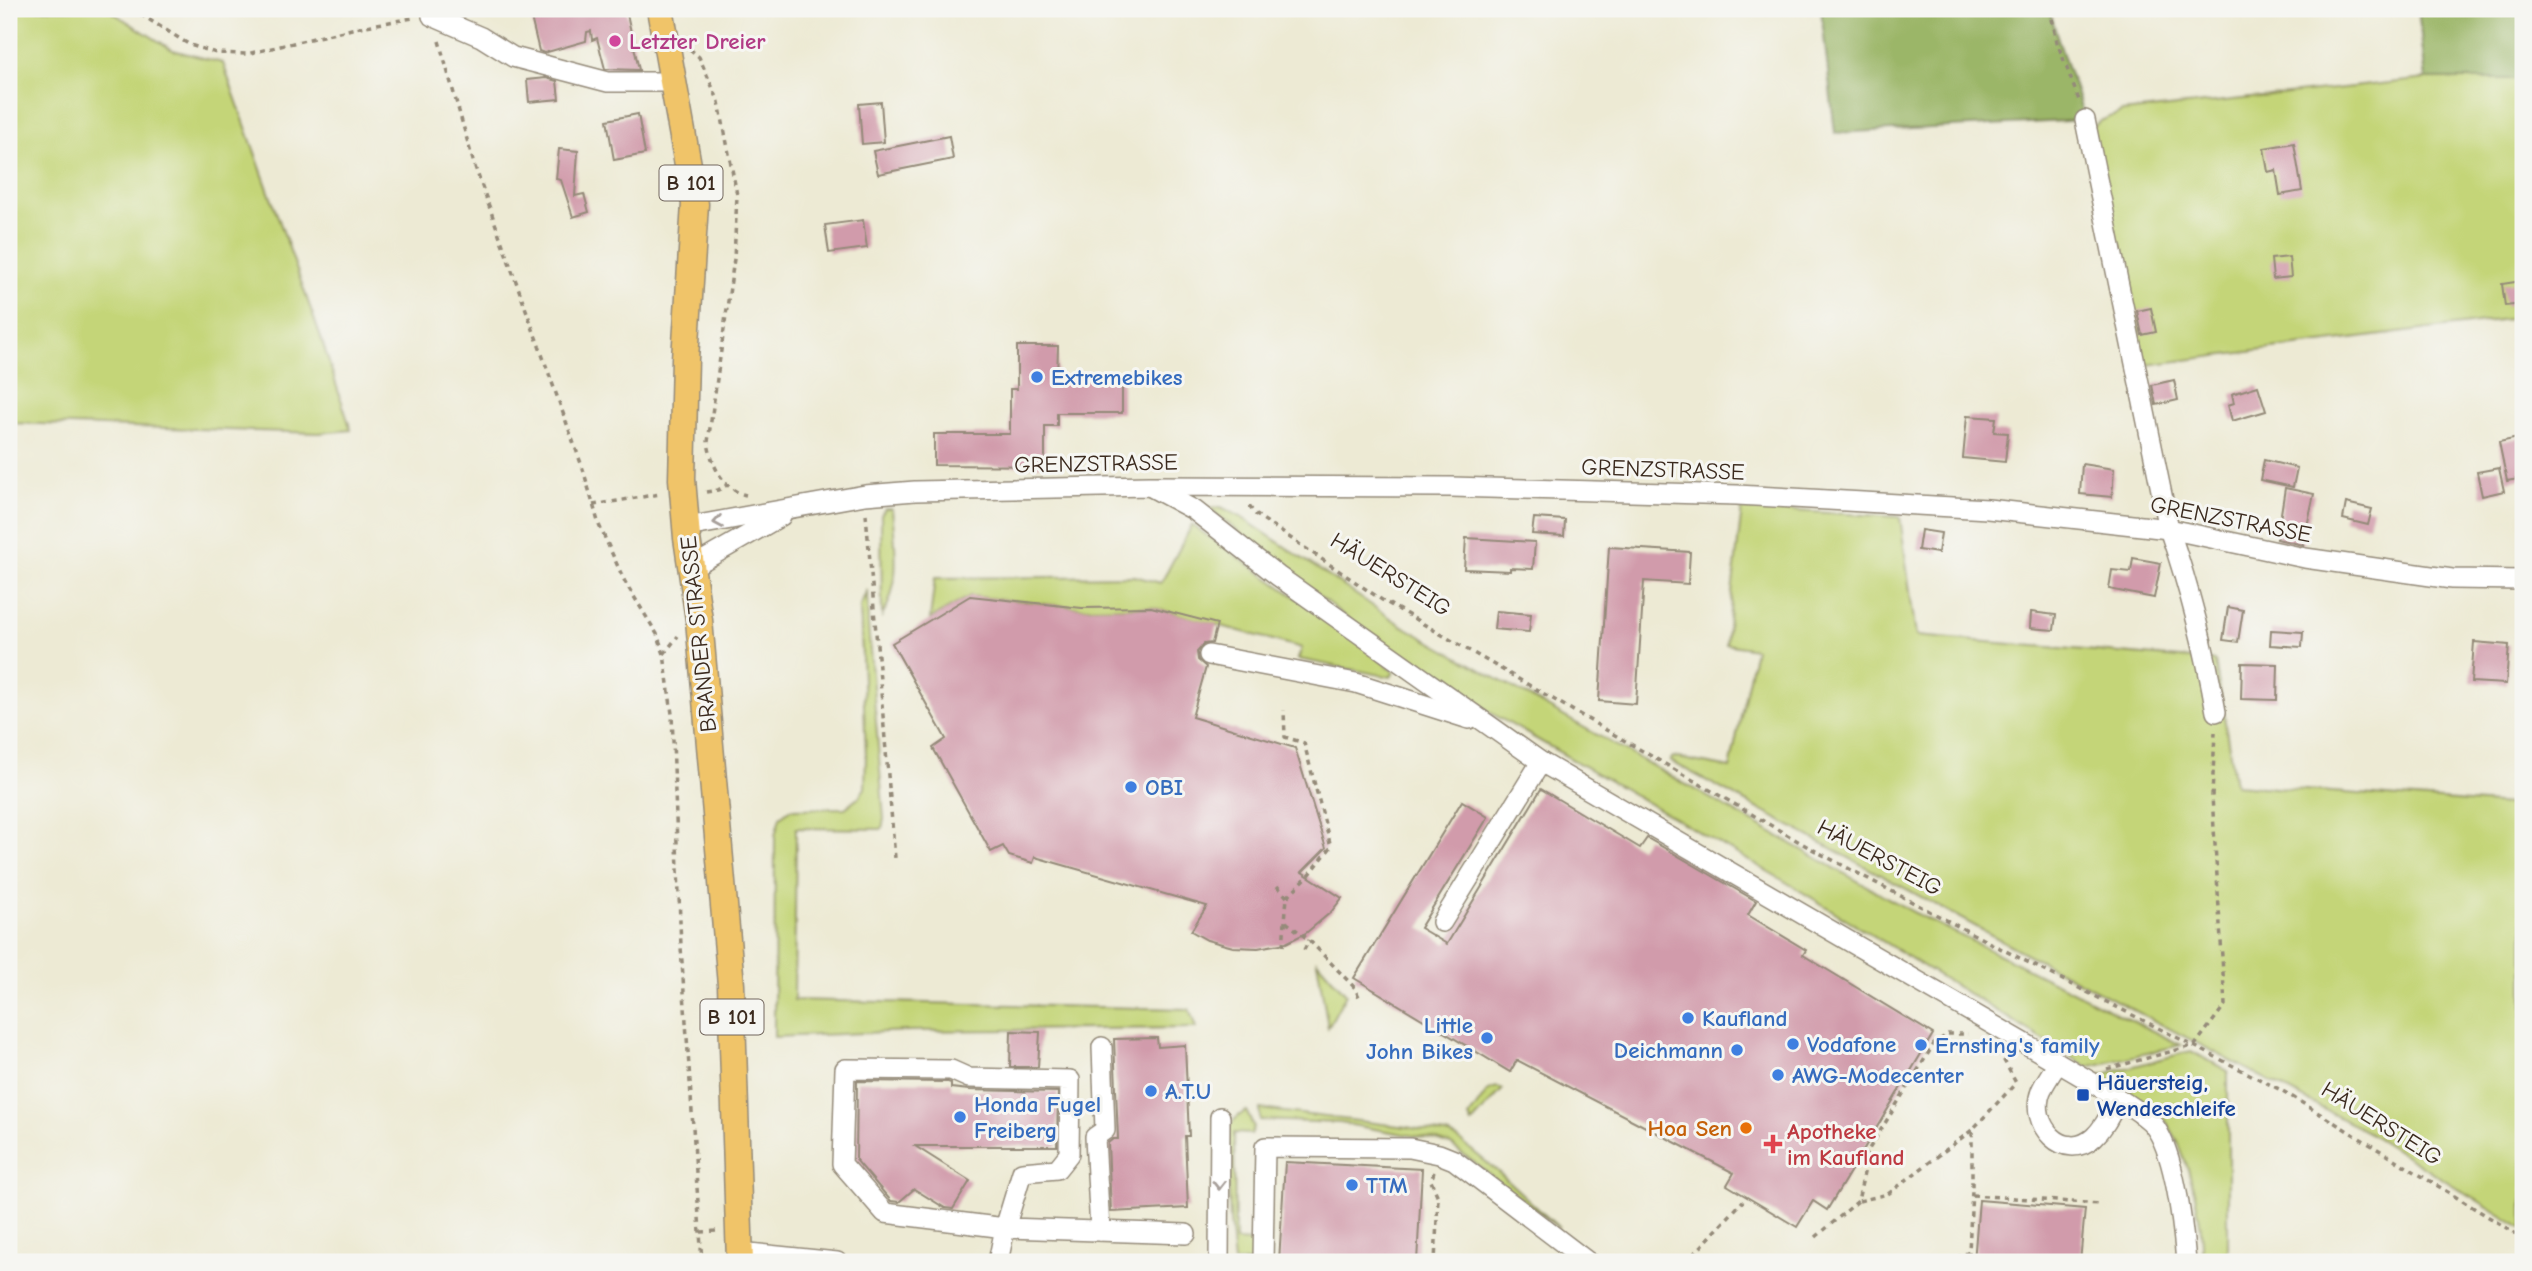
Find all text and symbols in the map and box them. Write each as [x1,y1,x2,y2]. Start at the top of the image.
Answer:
place label: Letzter Dreier [629,28,766,55]
marker: Letzter Dreier [607,33,623,49]
road number: B 101 [660,166,722,200]
place label: Extremebikes [1051,364,1183,391]
marker: Extremebikes [1029,369,1045,385]
street label: GRENZSTRASSE [1014,449,1178,478]
street label: GRENZSTRASSE [1581,453,1745,486]
street label: GRENZSTRASSE [2148,491,2314,548]
one-way arrow [712,514,724,529]
street label: HÄUERSTEIG [1326,527,1456,622]
street label: BRANDER STRASSE [675,534,722,733]
place label: OBI [1145,774,1183,801]
marker: OBI [1123,779,1139,795]
street label: HÄUERSTEIG [1813,813,1947,901]
road number: B 101 [700,1000,764,1034]
place label: Kaufland [1702,1005,1788,1032]
marker: Kaufland [1680,1010,1696,1026]
place label: Little John Bikes [1366,1012,1473,1065]
marker: Little John Bikes [1479,1030,1495,1046]
place label: Vodafone [1807,1031,1896,1058]
place label: Ernsting's family [1935,1032,2100,1059]
marker: Vodafone [1785,1036,1801,1052]
place label: Deichmann [1614,1037,1723,1064]
marker: Ernsting's family [1913,1037,1929,1053]
marker: Deichmann [1729,1042,1745,1058]
place label: AWG-Modecenter [1792,1062,1964,1089]
marker: AWG-Modecenter [1770,1067,1786,1083]
place label: Häuersteig, Wendeschleife [2097,1069,2236,1122]
street label: HÄUERSTEIG [2317,1076,2447,1171]
place label: A.T.U [1165,1078,1211,1105]
marker: A.T.U [1143,1083,1159,1099]
marker: Häuersteig, Wendeschleife [2075,1087,2091,1103]
place label: Honda Fugel Freiberg [974,1091,1101,1144]
marker: Honda Fugel Freiberg [952,1109,968,1125]
place label: Hoa Sen [1647,1115,1732,1142]
place label: Apotheke im Kaufland [1787,1118,1905,1171]
marker: Hoa Sen [1738,1120,1754,1136]
marker: Apotheke im Kaufland [1765,1136,1781,1152]
place label: TTM [1366,1172,1408,1199]
marker: TTM [1344,1177,1360,1193]
one-way arrow [1211,1180,1227,1191]

